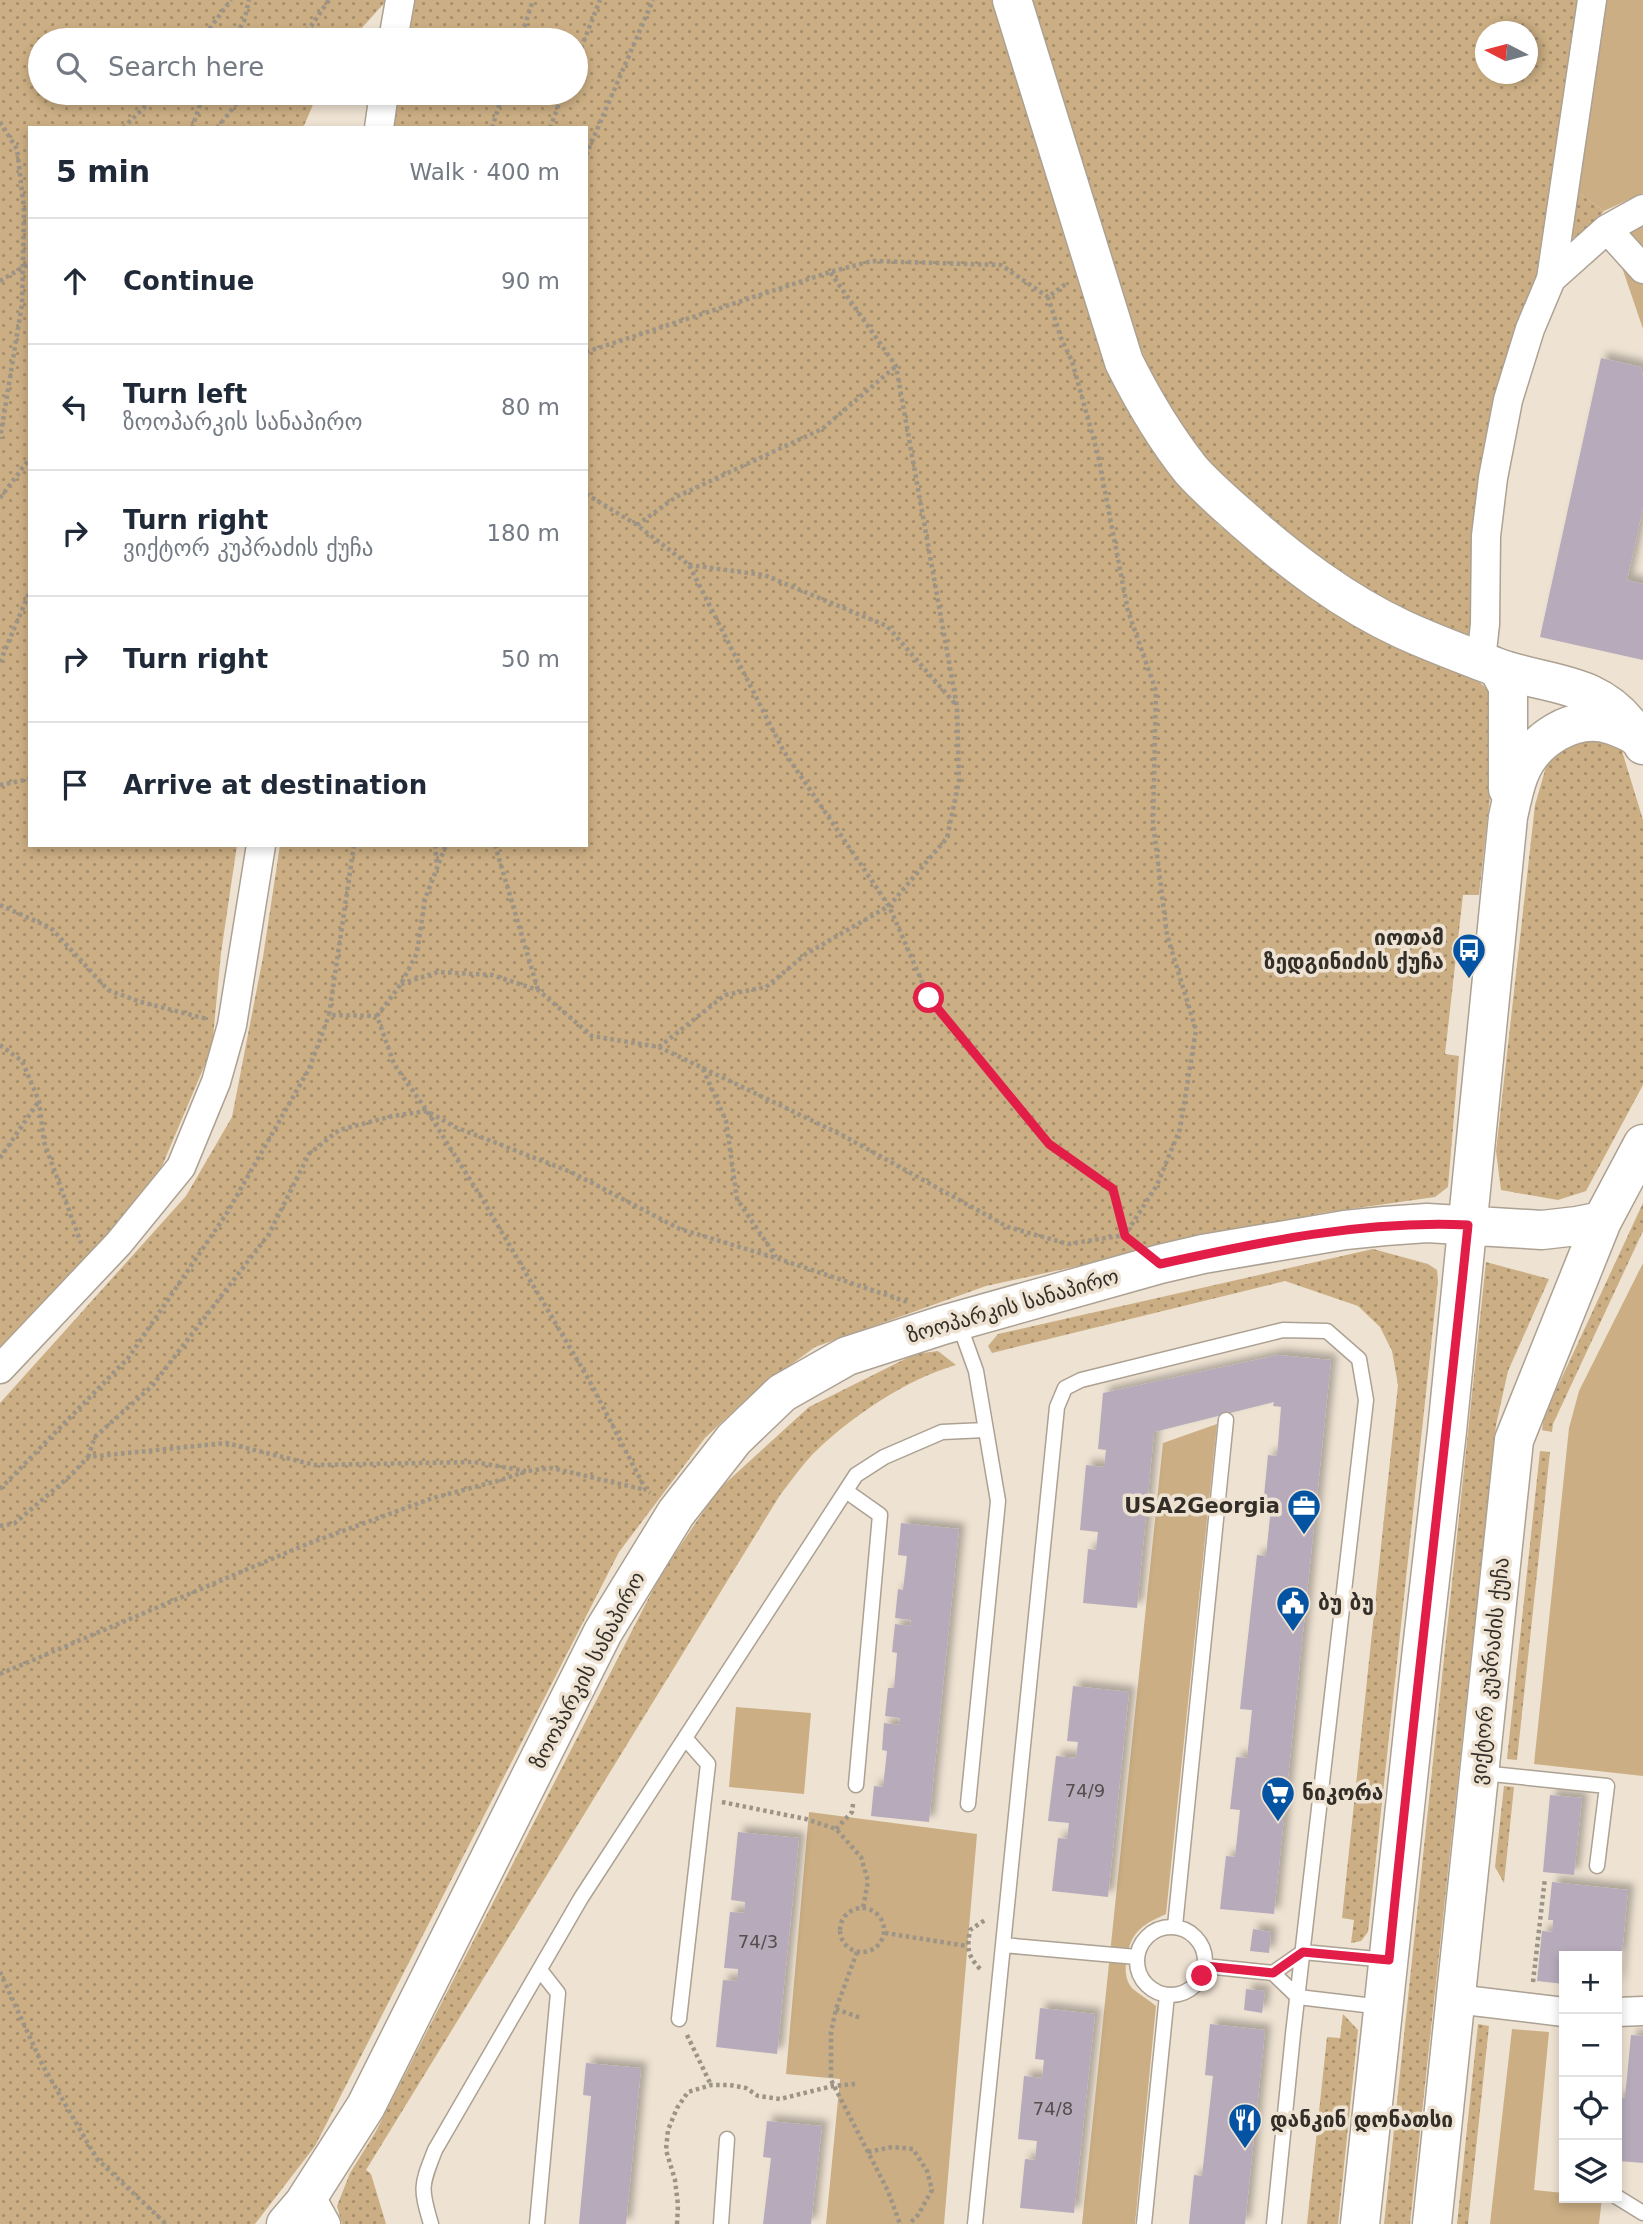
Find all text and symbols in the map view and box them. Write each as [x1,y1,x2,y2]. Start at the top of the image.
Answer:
north arrow [1475,21,1538,84]
search box [28,28,588,105]
icon: search [52,48,90,86]
text: Search here [108,52,264,82]
text: 5 min [56,154,150,189]
text: Walk · 400 m [409,159,560,185]
icon: ahead [56,262,94,300]
text: Continue [123,266,254,296]
text: 90 m [501,268,560,294]
text: Turn left [123,379,247,409]
icon: left [56,388,94,426]
text: 80 m [501,394,560,420]
text: ზოოპარკის სანაპირო [123,409,363,435]
text: Turn right [123,505,268,535]
icon: right [56,514,94,552]
text: 180 m [486,520,560,546]
text: ვიქტორ კუპრაძის ქუჩა [123,535,373,561]
icon: right [56,640,94,678]
text: Turn right [123,644,268,674]
text: 50 m [501,646,560,672]
icon: arrive [56,766,94,804]
text: Arrive at destination [123,770,427,800]
place label: იოთამ ზედგინიძის ქუჩა [1264,926,1444,974]
bus stop icon: იოთამ ზედგინიძის ქუჩა [1450,931,1488,980]
route start [913,982,944,1013]
street label: ზოოპარკის სანაპირო [905,1264,1121,1348]
office icon: USA2Georgia [1285,1487,1323,1536]
place label: USA2Georgia [1124,1494,1280,1518]
street label: ვიქტორ კუპრაძის ქუჩა [1466,1556,1514,1786]
street label: ზოოპარკის სანაპირო [526,1568,650,1772]
public building icon: ბუ ბუ [1274,1584,1312,1633]
place label: ბუ ბუ [1318,1591,1374,1615]
supermarket icon: ნიკორა [1259,1774,1297,1823]
house number: 74/9 [1065,1780,1105,1801]
place label: ნიკორა [1302,1781,1383,1805]
house number: 74/3 [738,1931,778,1952]
map controls [1559,1951,1622,2203]
button: + [1559,1951,1622,2014]
route end [1186,1960,1217,1991]
button: − [1559,2014,1622,2077]
button: locate [1559,2077,1622,2140]
house number: 74/8 [1033,2098,1073,2119]
restaurant icon: დანკინ დონათსი [1226,2101,1264,2150]
place label: დანკინ დონათსი [1270,2108,1453,2132]
button: layers [1559,2140,1622,2203]

